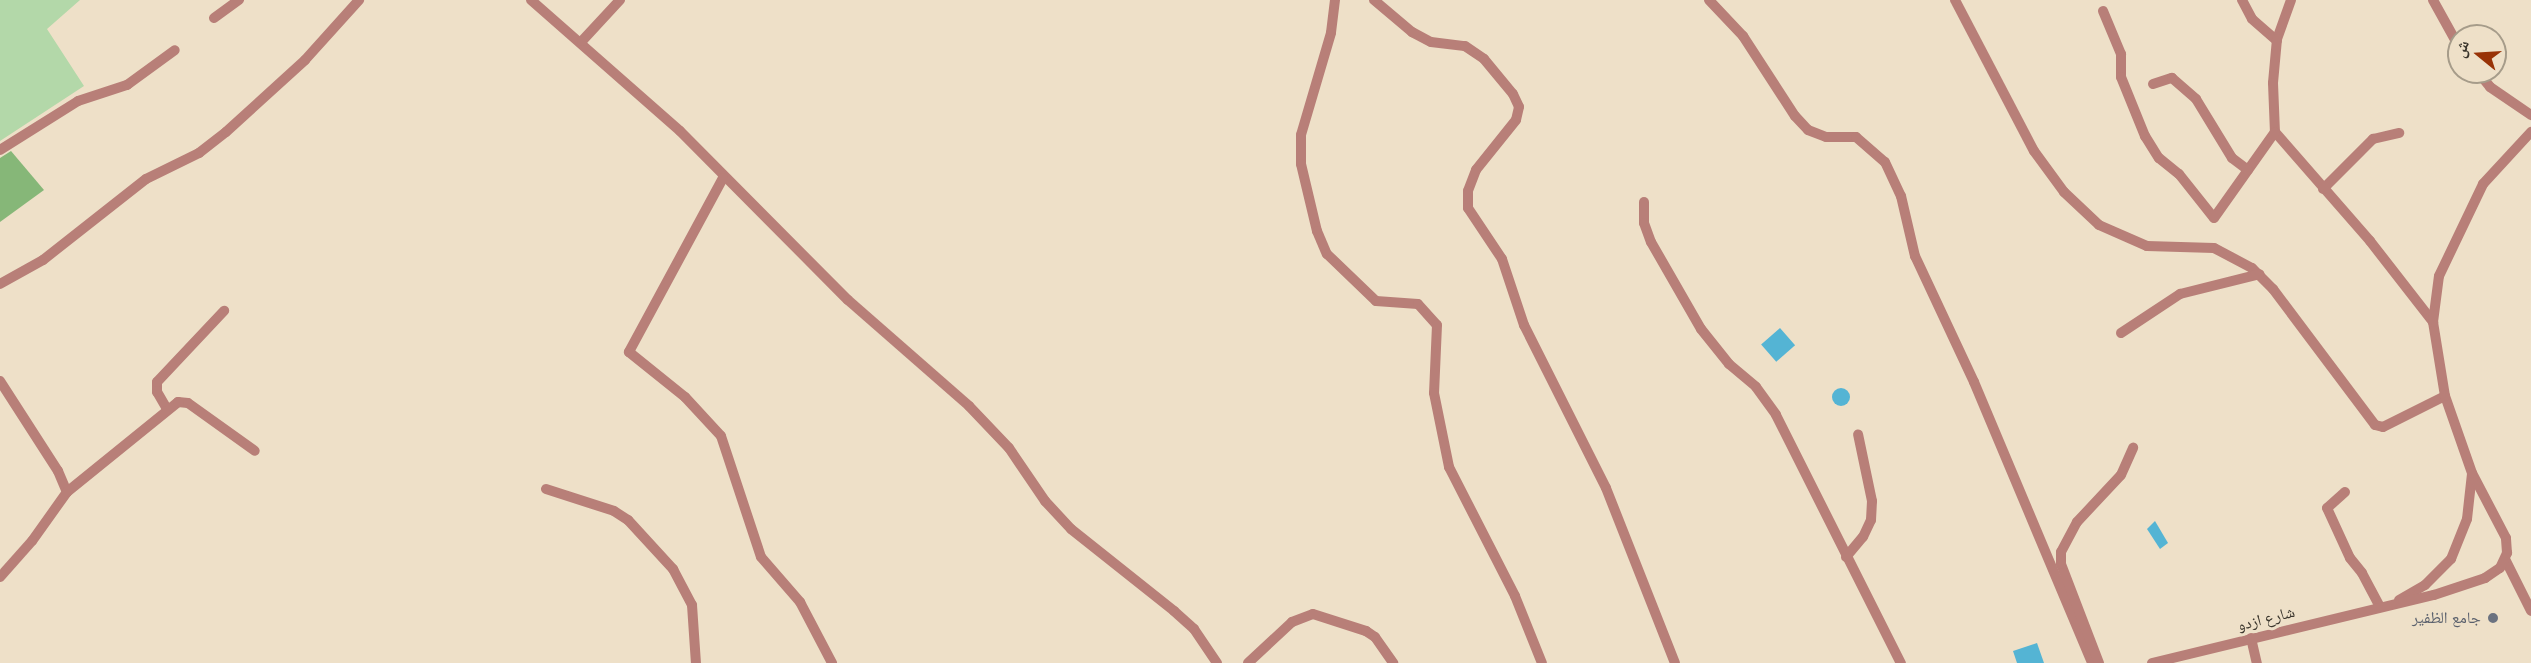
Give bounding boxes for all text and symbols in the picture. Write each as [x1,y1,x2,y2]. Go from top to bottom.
north arrow [2447,24,2507,84]
text: ش [2450,38,2474,60]
street label: شارع ازدو [2235,603,2297,635]
place label: جامع الظفير [2412,608,2481,628]
marker: جامع الظفير [2486,611,2500,625]

